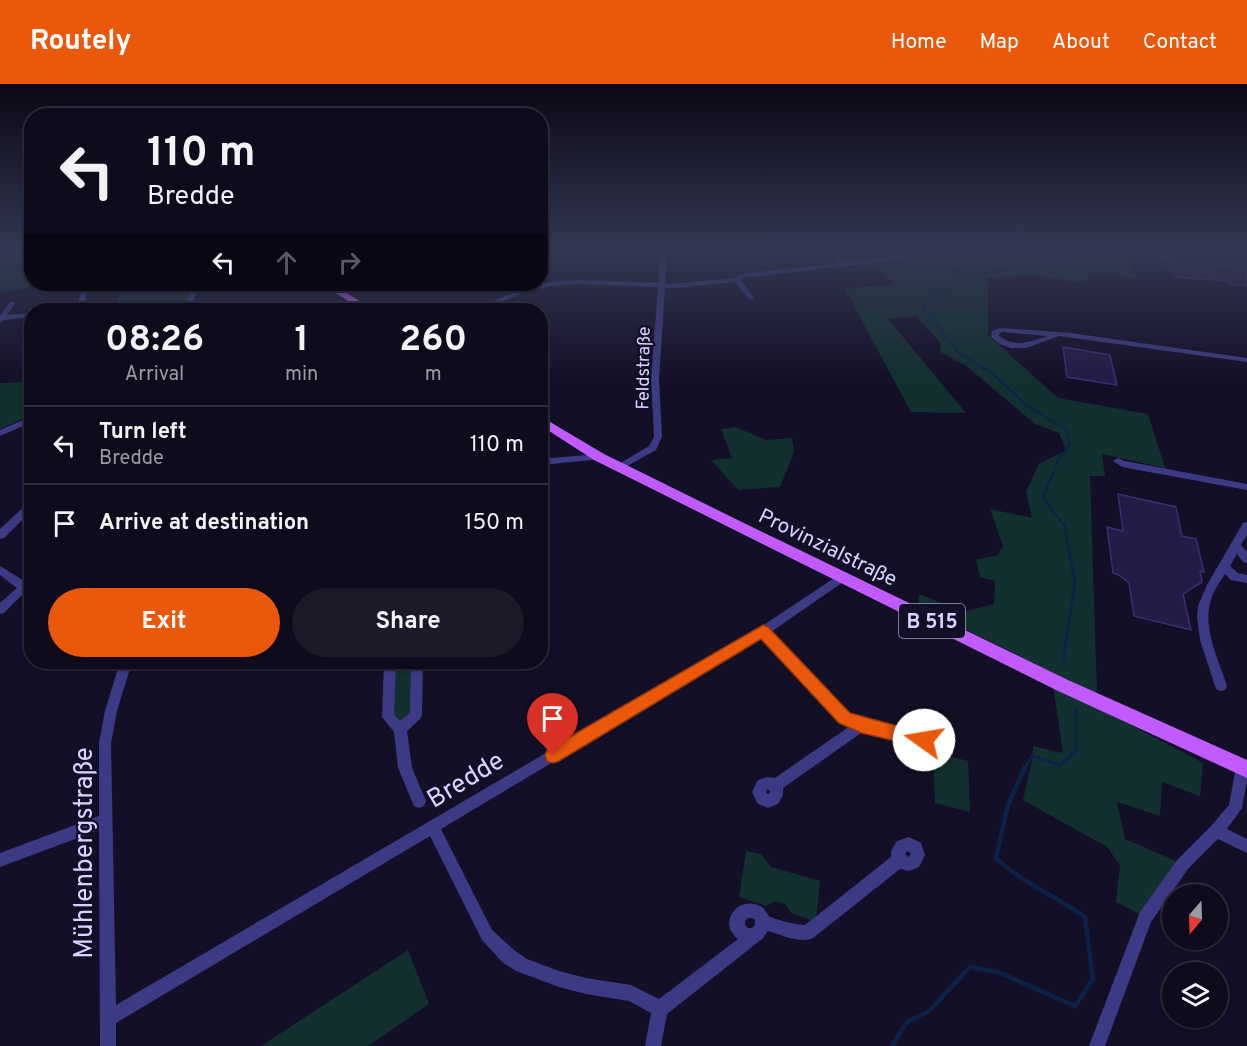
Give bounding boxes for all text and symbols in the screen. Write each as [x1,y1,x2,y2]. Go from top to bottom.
text: Routely [30,24,131,60]
text: Home [891,29,947,56]
text: Map [980,29,1019,56]
text: About [1052,29,1110,56]
text: Contact [1143,29,1217,56]
text: 110 m [147,128,256,181]
icon: left [48,132,126,210]
text: Bredde [147,180,234,214]
icon: left [207,246,240,279]
icon: ahead [270,246,303,279]
icon: right [333,246,366,279]
text: 08:26 [105,318,204,364]
text: 1 [294,318,309,364]
text: 260 [399,318,467,364]
street label: Feldstraße [632,326,657,410]
text: Arrival [125,362,184,388]
text: min [285,362,318,388]
text: m [425,362,442,388]
text: Turn left [99,419,187,446]
icon: left [48,429,81,462]
text: 110 m [470,432,524,459]
text: Bredde [99,446,164,472]
street label: Provinzialstraße [753,503,901,594]
icon: arrive [48,507,81,540]
text: Arrive at destination [99,510,309,537]
text: 150 m [464,510,524,537]
button: Exit [48,588,280,657]
button: Share [292,588,524,657]
road number: B 515 [899,604,965,638]
pin [527,693,578,755]
icon: arrive [536,702,569,735]
position arrow [892,708,956,772]
street label: Bredde [422,745,511,817]
street label: Mühlenbergstraße [69,747,102,959]
north arrow [1162,884,1228,950]
map controls [1162,884,1228,1028]
button: layers [1162,962,1228,1028]

